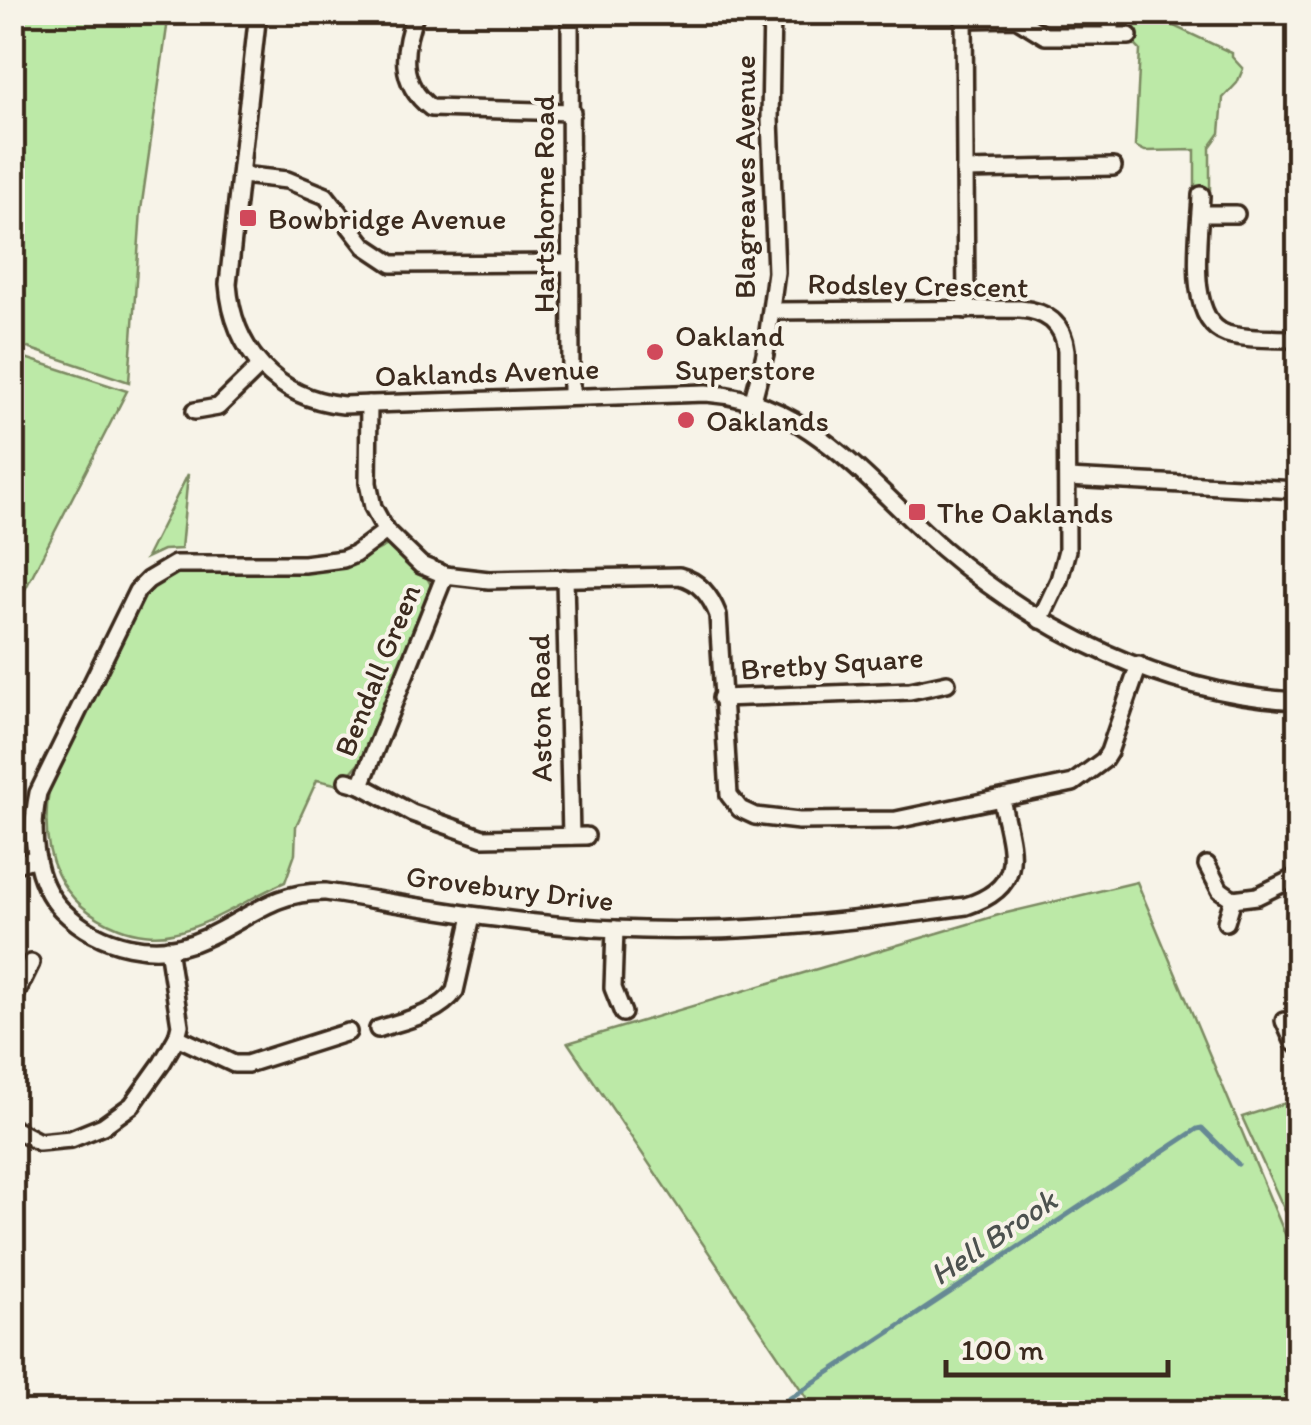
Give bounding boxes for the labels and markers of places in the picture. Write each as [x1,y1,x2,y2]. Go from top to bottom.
place label: Bowbridge Avenue [268,200,507,237]
marker: Bowbridge Avenue [237,207,259,229]
place label: Oakland Superstore [675,317,816,388]
marker: Oakland Superstore [644,341,666,363]
place label: Oaklands [706,402,829,439]
marker: Oaklands [675,409,697,431]
place label: The Oaklands [937,494,1113,531]
marker: The Oaklands [906,501,928,523]

